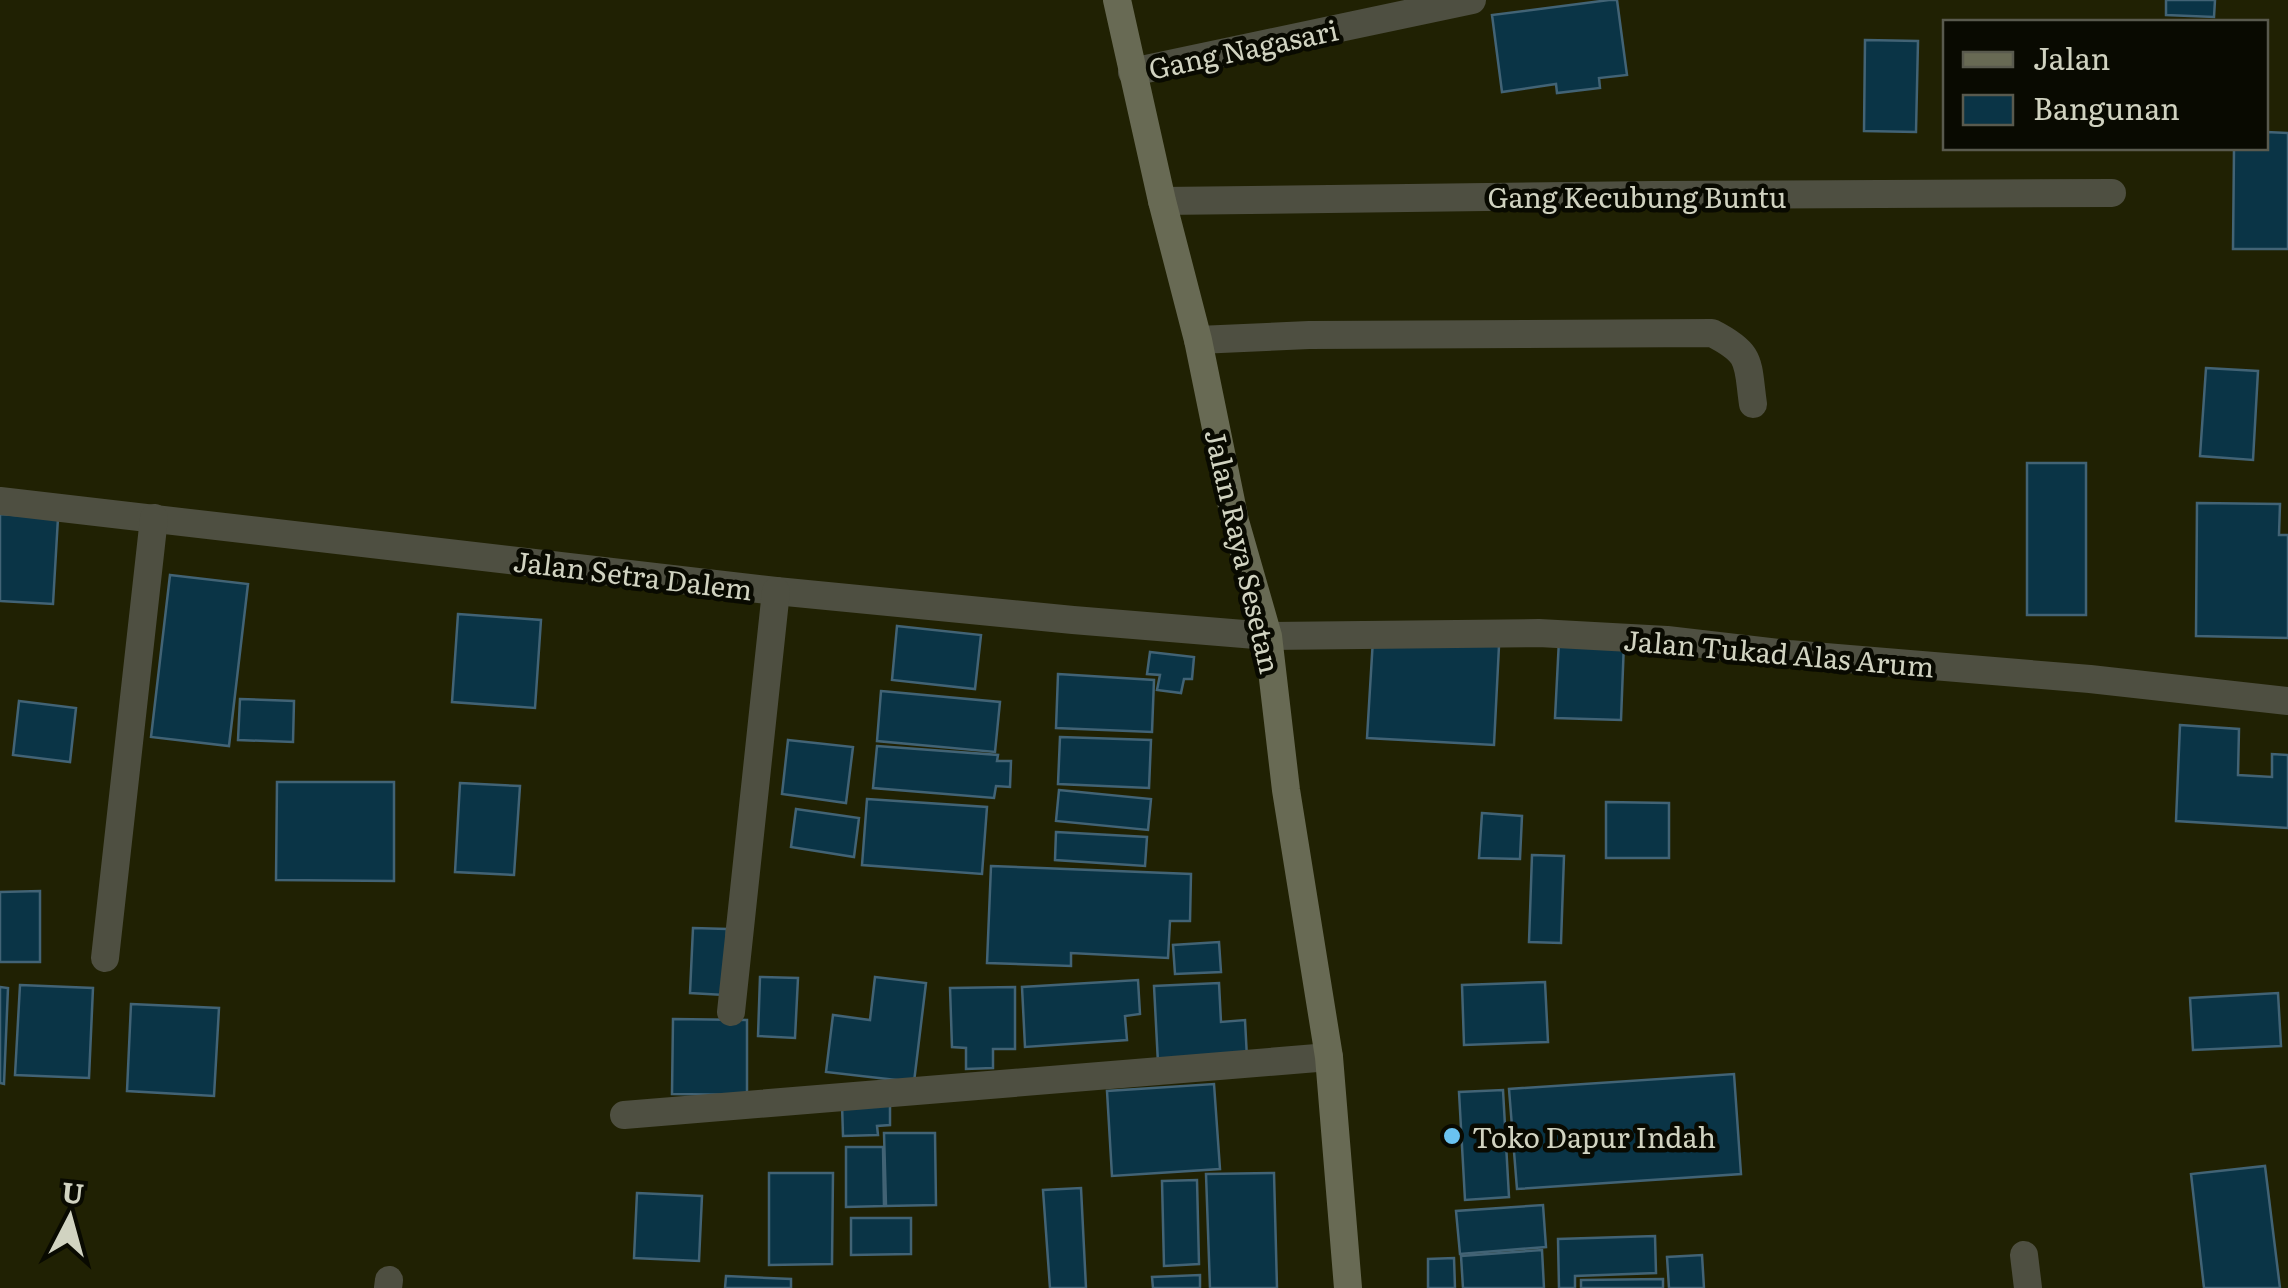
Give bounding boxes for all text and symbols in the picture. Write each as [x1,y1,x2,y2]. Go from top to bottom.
street label: Gang Nagasari [1144,7,1342,89]
legend [1943,20,2268,150]
text: Jalan [2033,35,2110,79]
text: Bangunan [2033,85,2180,129]
street label: Gang Kecubung Buntu [1488,175,1786,217]
street label: Jalan Raya Sesetan [1195,425,1293,677]
street label: Jalan Setra Dalem [511,539,755,609]
street label: Jalan Tukad Alas Arum [1622,617,1936,687]
place label: Toko Dapur Indah [1472,1115,1716,1157]
marker: Toko Dapur Indah [1441,1125,1463,1147]
north arrow [20,1168,120,1268]
text: U [60,1169,86,1213]

